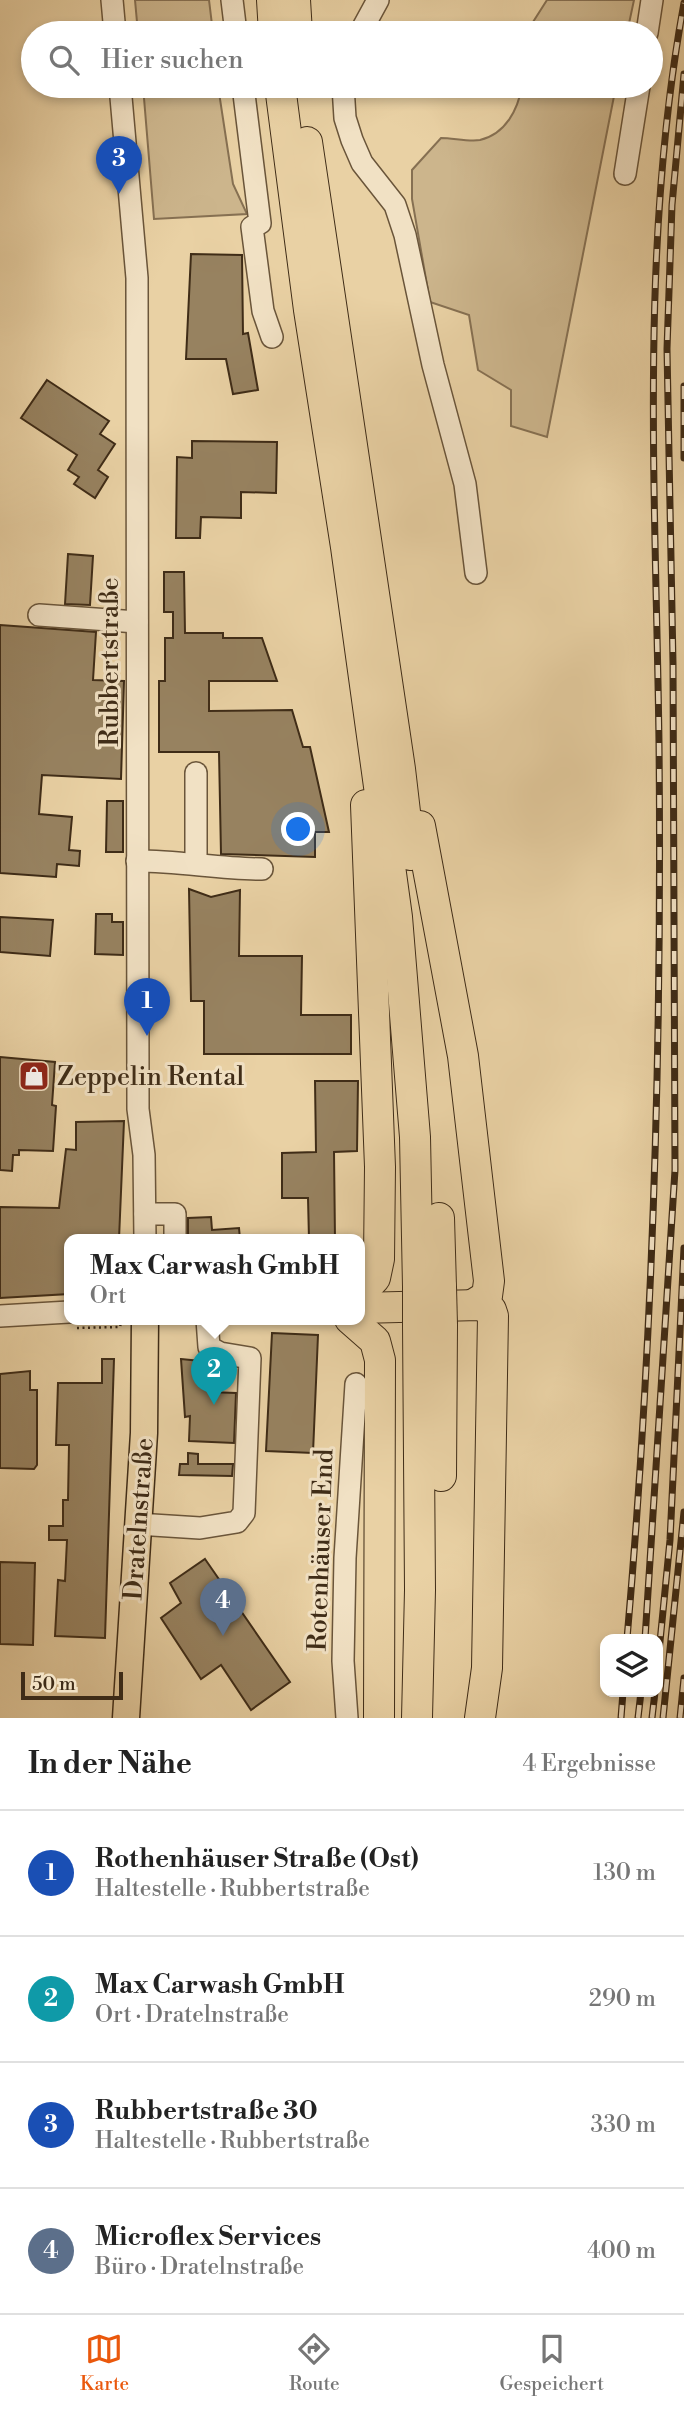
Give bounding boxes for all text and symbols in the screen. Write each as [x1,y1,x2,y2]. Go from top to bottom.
search box [21,21,663,98]
icon: search [45,41,83,79]
text: Hier suchen [101,44,243,76]
pin: 3 [96,136,142,194]
street label: Rubbertstraße [94,577,126,747]
your location [281,812,315,846]
pin: 1 [124,978,170,1036]
shop icon: Zeppelin Rental [17,1059,51,1093]
place label: Zeppelin Rental [57,1061,245,1093]
popup [64,1234,365,1325]
text: Max Carwash GmbH [90,1250,339,1282]
text: Ort [90,1282,126,1310]
pin: 2 [191,1347,237,1405]
street label: Dratelnstraße [117,1437,161,1601]
street label: Rotenhäuser End [301,1448,341,1652]
pin: 4 [200,1578,246,1636]
map controls [600,1634,663,1697]
button: layers [600,1634,663,1697]
scale bar [21,1669,122,1701]
text: 50 m [32,1672,76,1696]
text: In der Nähe [28,1745,192,1783]
text: 4 Ergebnisse [523,1750,656,1778]
text: Rothenhäuser Straße (Ost) [95,1843,419,1875]
text: 1 [45,1859,57,1887]
text: 130 m [593,1859,656,1887]
text: Haltestelle · Rubbertstraße [95,1875,370,1903]
text: Max Carwash GmbH [95,1969,345,2001]
text: 2 [44,1985,58,2013]
text: 290 m [589,1985,656,2013]
text: Ort · Dratelnstraße [95,2001,289,2029]
text: Rubbertstraße 30 [95,2095,318,2127]
text: 3 [44,2111,58,2139]
text: 330 m [590,2111,656,2139]
text: Haltestelle · Rubbertstraße [95,2127,370,2155]
text: Microflex Services [95,2221,321,2253]
text: 4 [43,2237,59,2265]
text: 400 m [587,2237,656,2265]
text: Büro · Dratelnstraße [95,2253,304,2281]
tab: Karte [80,2330,129,2396]
tab: Route [289,2330,340,2396]
tab: Gespeichert [499,2330,604,2396]

